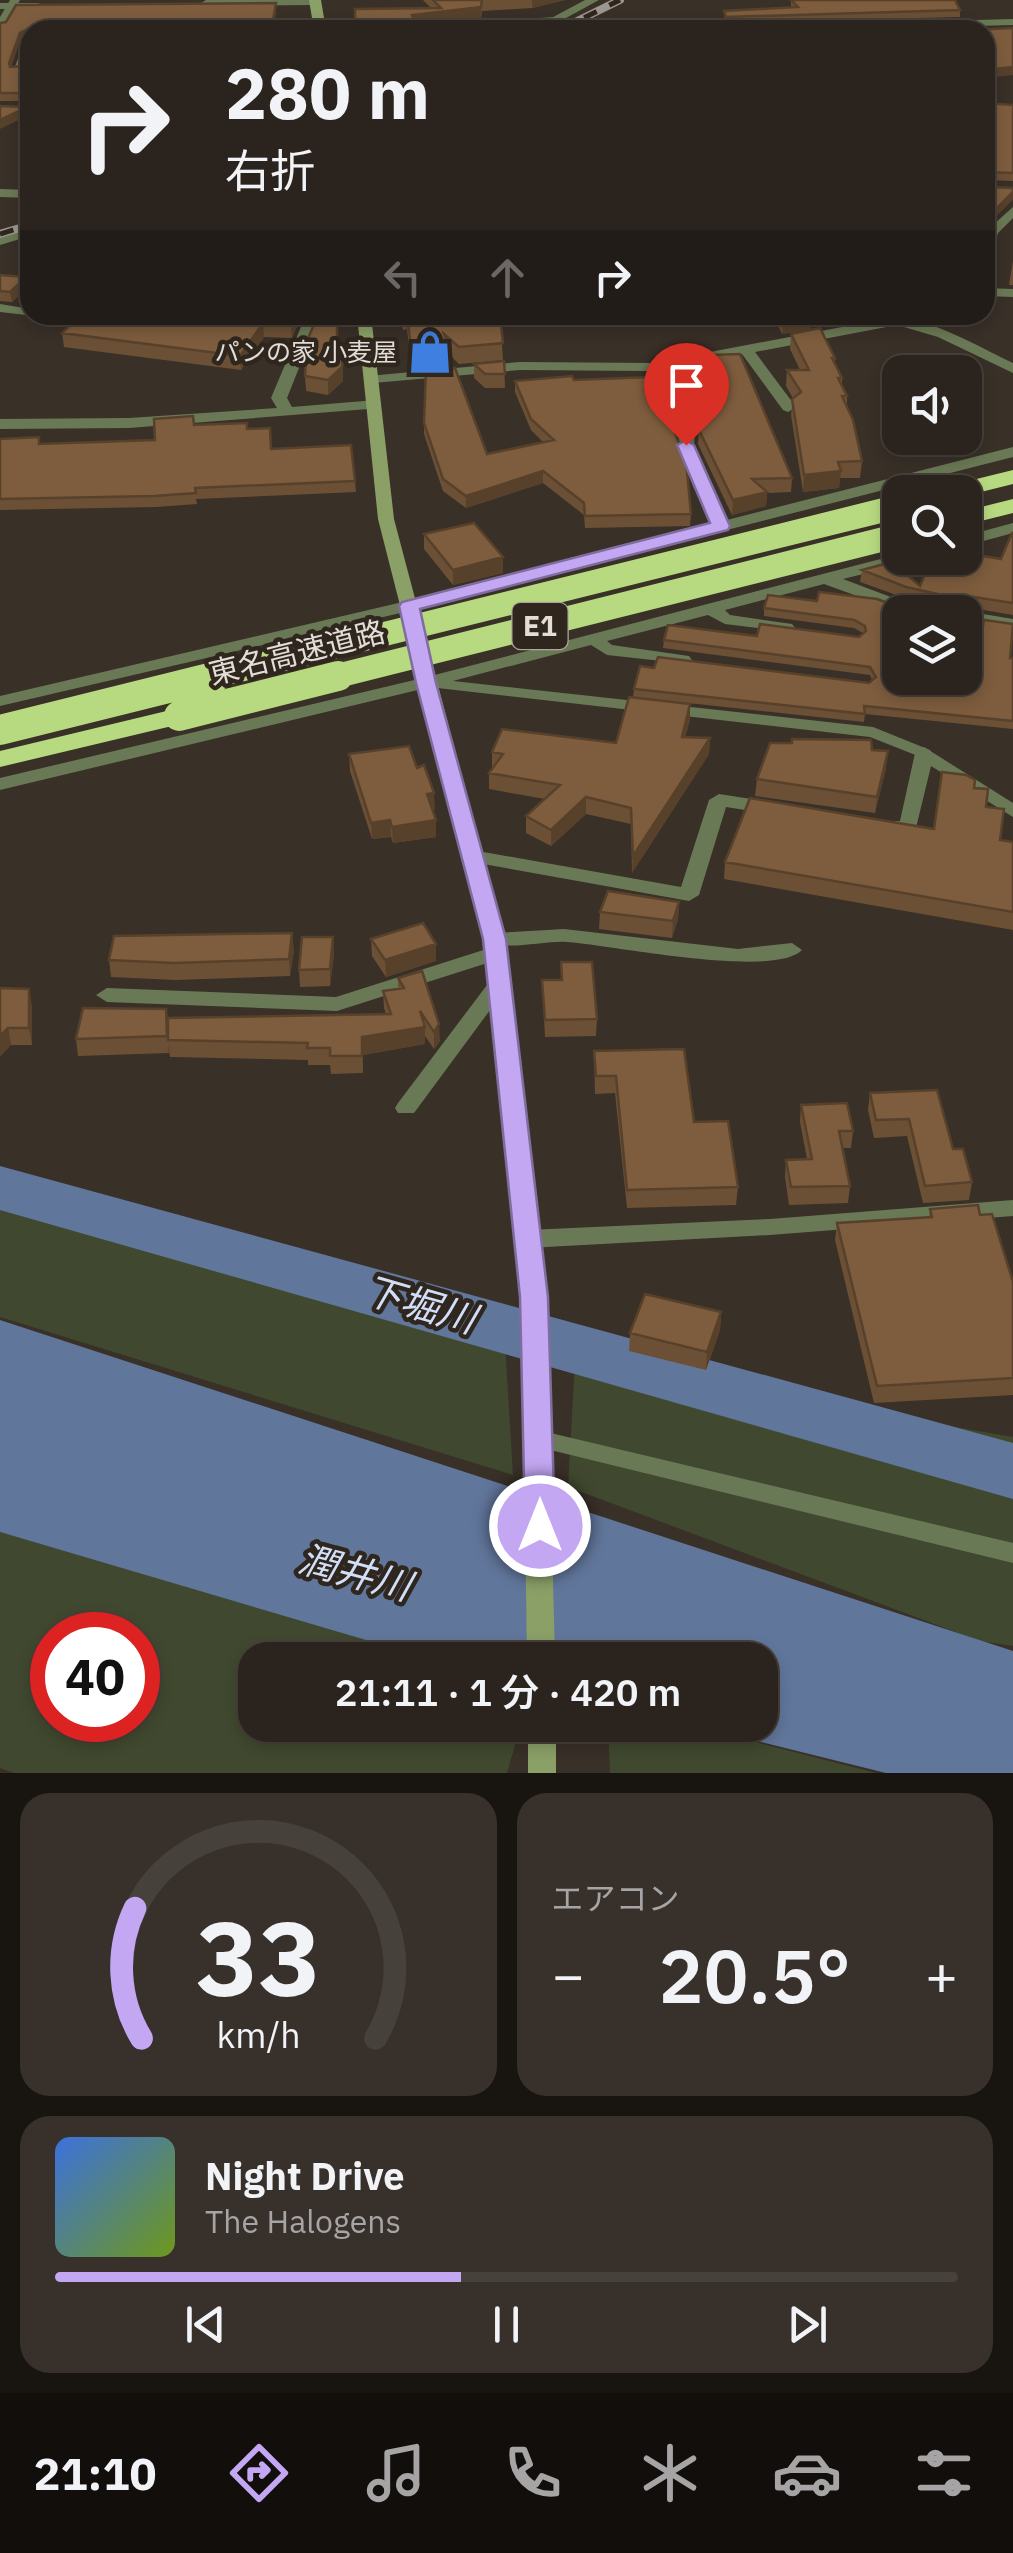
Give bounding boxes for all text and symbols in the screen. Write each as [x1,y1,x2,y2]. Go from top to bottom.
text: 280 m [225,47,430,138]
icon: right [60,60,190,190]
text: 右折 [225,141,315,199]
icon: left [375,250,430,305]
icon: ahead [480,250,535,305]
icon: right [585,250,640,305]
shop icon: パンの家 小麦屋 [406,328,454,376]
place label: パンの家 小麦屋 [215,335,397,368]
pin [644,343,729,446]
map controls [882,355,982,695]
button: sound [882,355,982,455]
icon: arrive [659,358,714,413]
button: search [882,475,982,575]
button: layers [882,595,982,695]
road number: E1 [512,603,568,649]
street label: 東名高速道路 [205,611,389,692]
water label: 下堀川 [359,1264,486,1344]
position arrow [488,1474,592,1578]
water label: 潤井川 [294,1533,421,1611]
speed limit sign: 40 [30,1612,160,1742]
text: 21:11 · 1 分 · 420 m [335,1667,681,1716]
text: エアコン [552,1877,680,1919]
text: 33 [196,1889,321,2025]
text: 20.5° [658,1926,851,2024]
text: − [552,1939,585,2010]
text: + [925,1939,958,2010]
text: km/h [216,2011,300,2058]
text: Night Drive [205,2151,405,2200]
text: The Halogens [205,2200,401,2242]
icon: previous [178,2297,233,2352]
icon: pause [479,2297,534,2352]
icon: next [780,2297,835,2352]
icon: directions [224,2438,294,2508]
icon: music [361,2438,431,2508]
icon: phone [498,2438,568,2508]
icon: climate [635,2438,705,2508]
icon: car [772,2438,842,2508]
icon: filters [909,2438,979,2508]
text: 21:10 [34,2444,156,2502]

